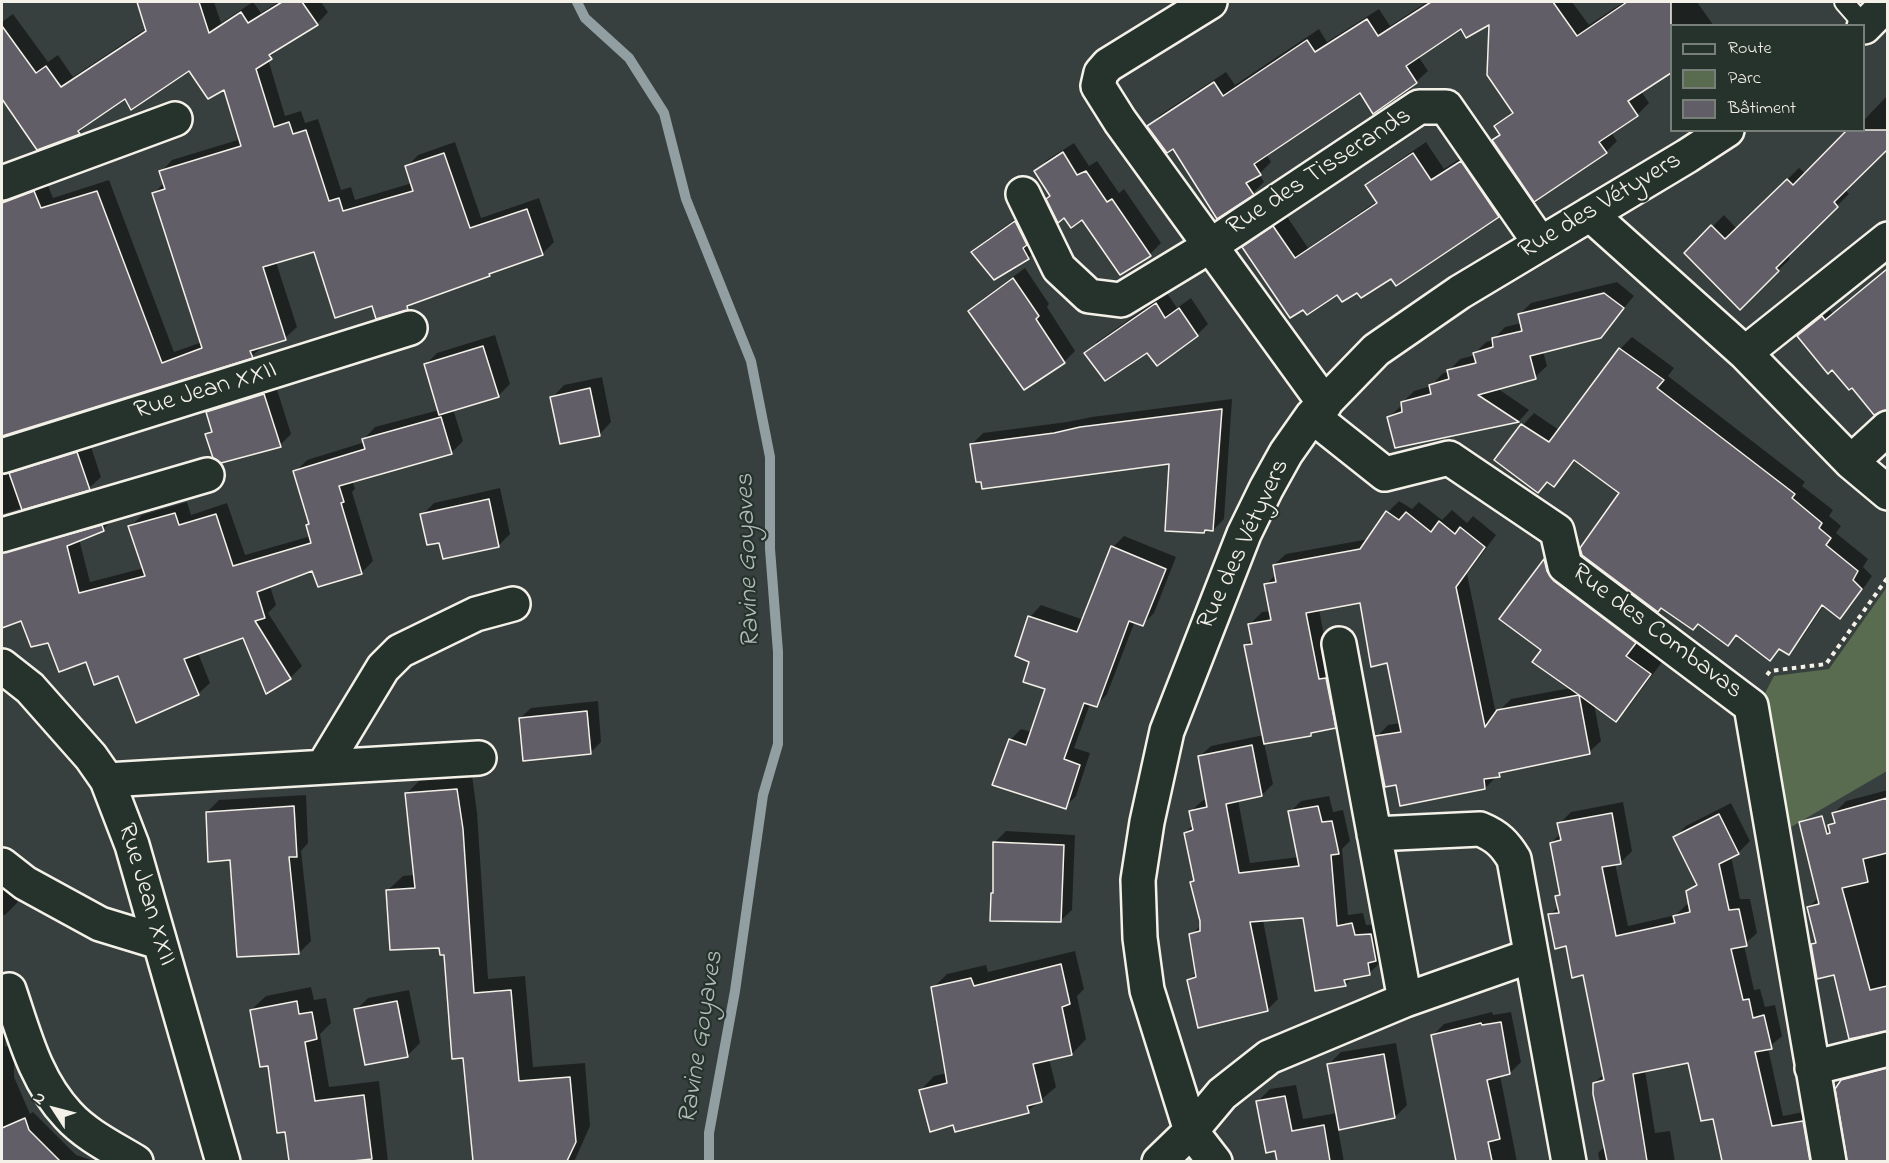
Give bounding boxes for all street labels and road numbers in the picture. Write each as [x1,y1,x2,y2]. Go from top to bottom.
street label: Rue des Tisserands [1222,102,1418,244]
street label: Rue des Vétyvers [1514,146,1688,268]
street label: Rue Jean XXII [131,356,281,428]
street label: Rue des Vétyvers [1192,455,1298,635]
street label: Rue des Combavas [1564,558,1748,708]
street label: Rue Jean XXII [109,820,181,970]

